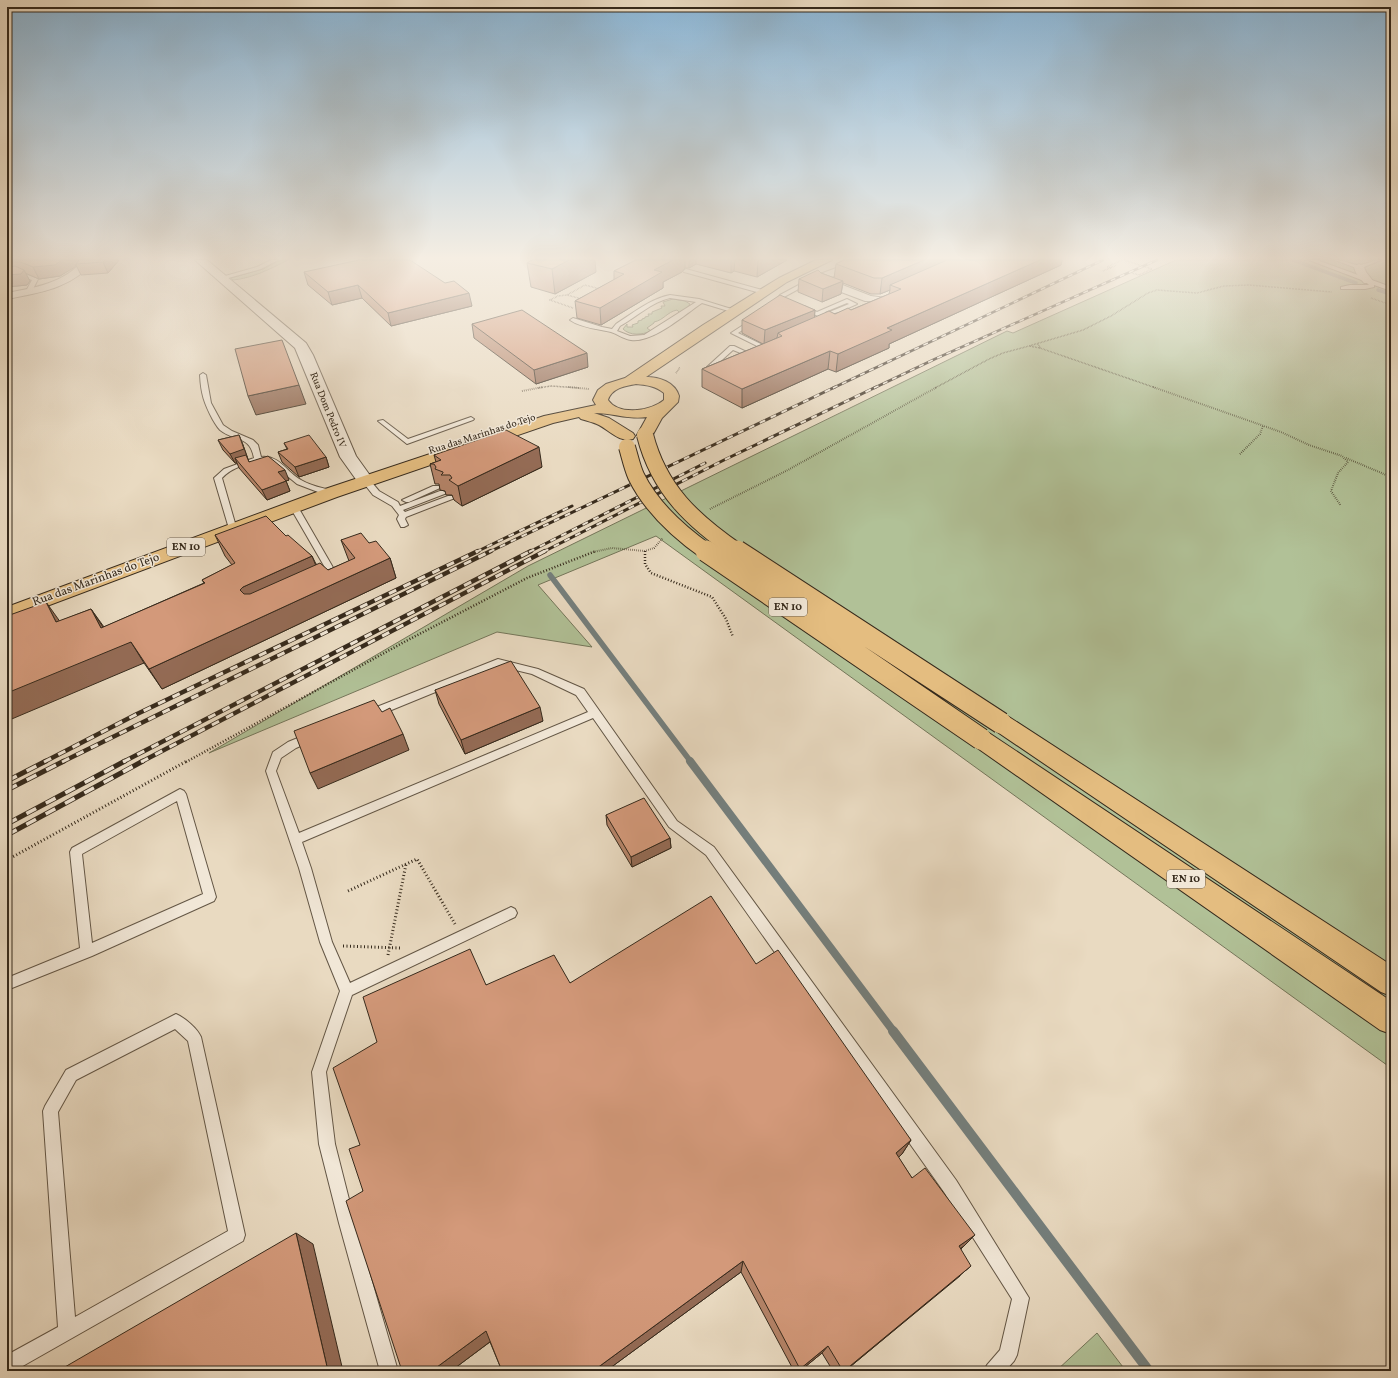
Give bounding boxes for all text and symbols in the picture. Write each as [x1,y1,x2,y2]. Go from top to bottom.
street label: Rua Dom Pedro IV [306,370,350,450]
street label: Rua das Marinhas do Tejo [427,410,537,458]
road number: EN 10 [167,538,205,556]
street label: Rua das Marinhas do Tejo [30,550,162,610]
road number: EN 10 [769,598,807,616]
road number: EN 10 [1167,870,1205,888]

